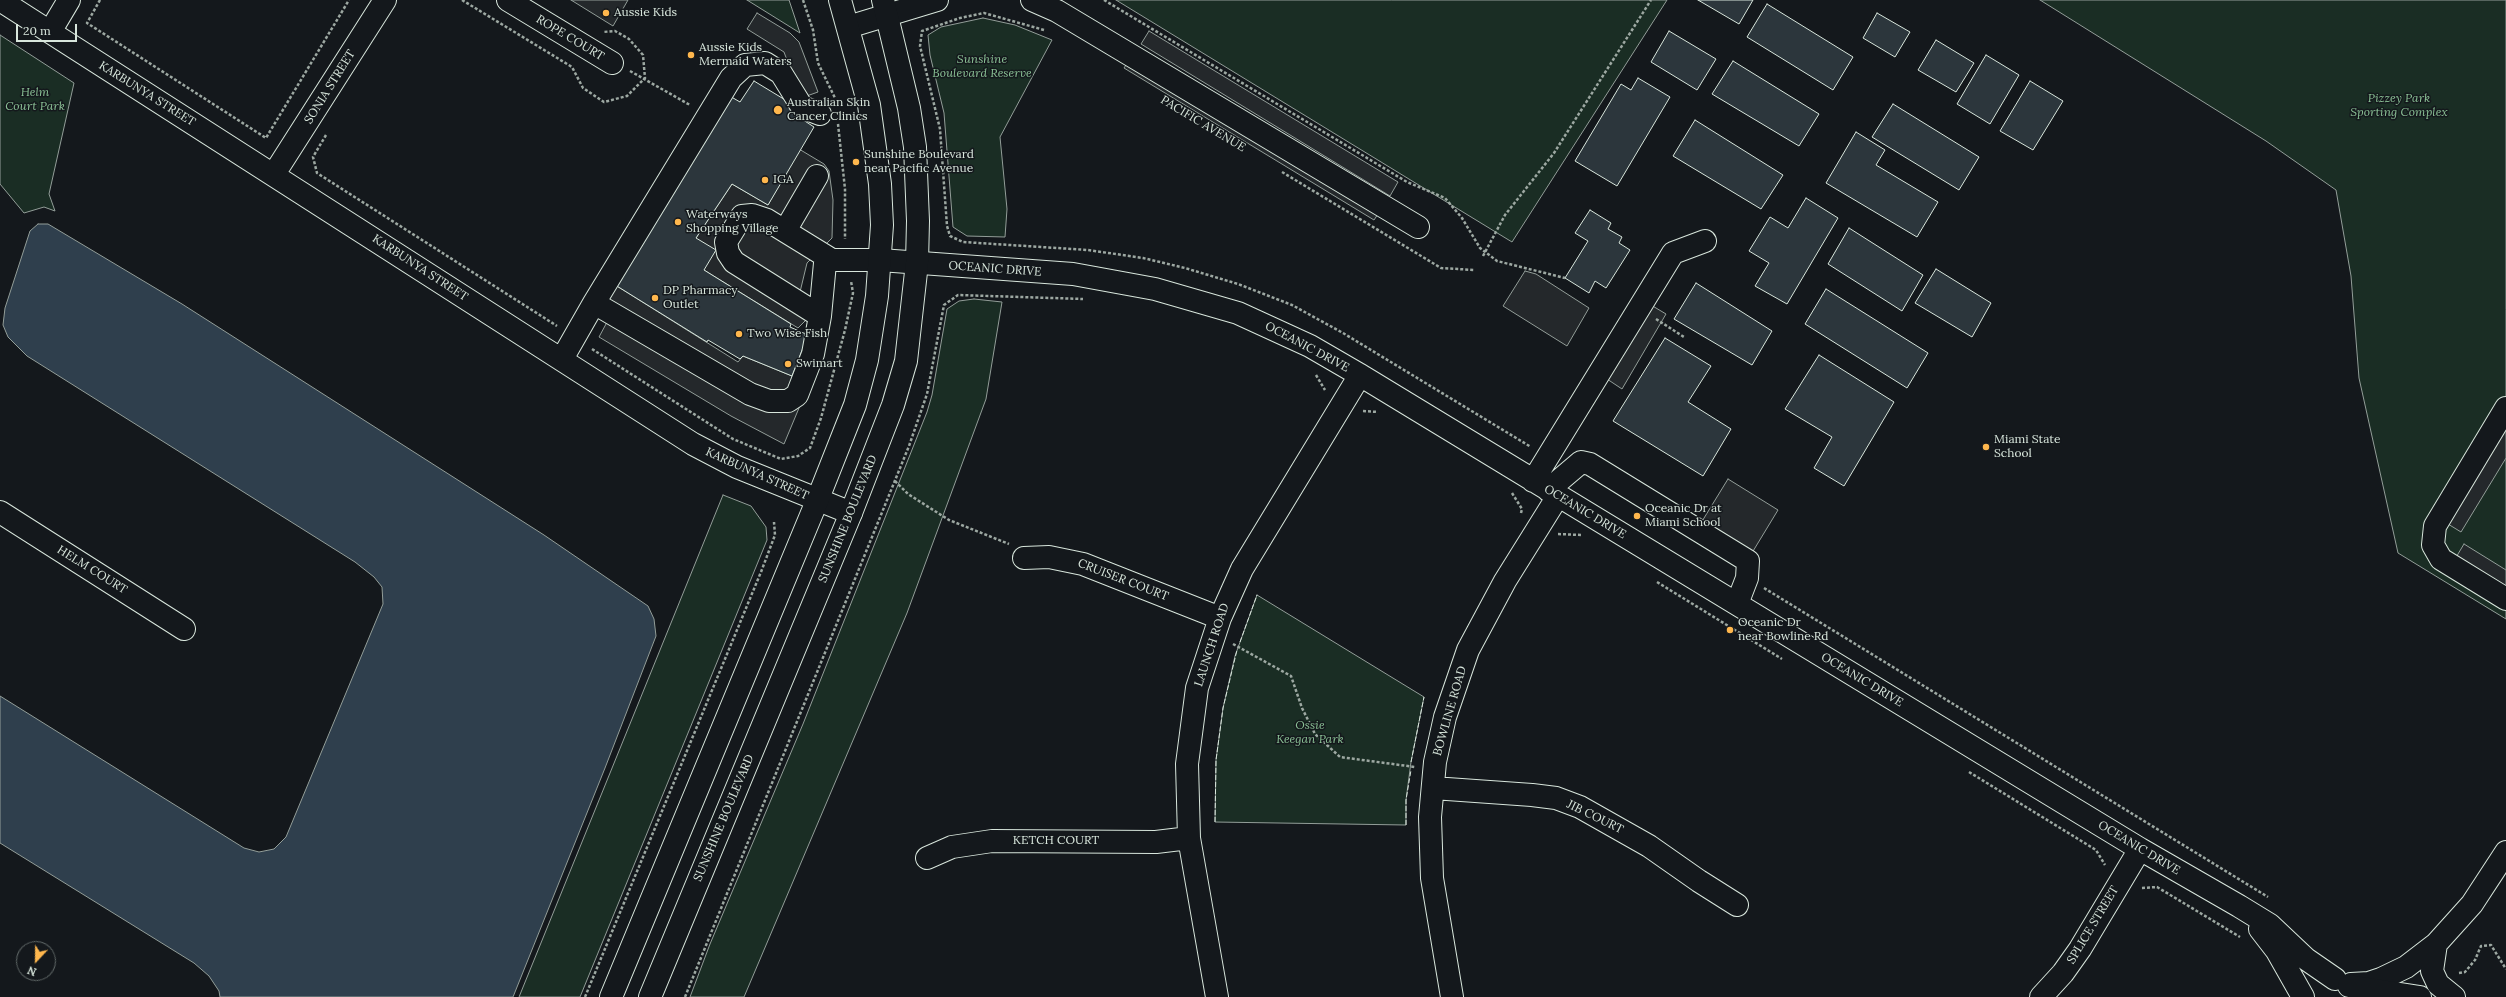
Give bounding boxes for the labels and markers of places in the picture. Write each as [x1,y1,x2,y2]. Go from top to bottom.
place label: Aussie Kids [614,6,677,20]
marker: Aussie Kids [601,8,611,18]
place label: Aussie Kids Mermaid Waters [699,41,792,69]
marker: Aussie Kids Mermaid Waters [686,50,696,60]
place label: Australian Skin Cancer Clinics [787,96,870,124]
marker: Australian Skin Cancer Clinics [772,104,784,116]
place label: Sunshine Boulevard near Pacific Avenue [864,148,974,176]
marker: Sunshine Boulevard near Pacific Avenue [851,157,861,167]
place label: IGA [773,173,794,187]
marker: IGA [760,175,770,185]
place label: Waterways Shopping Village [686,208,779,236]
marker: Waterways Shopping Village [673,217,683,227]
place label: DP Pharmacy Outlet [663,284,738,312]
marker: DP Pharmacy Outlet [650,293,660,303]
place label: Two Wise Fish [747,327,827,341]
marker: Two Wise Fish [734,329,744,339]
place label: Swimart [796,357,843,371]
marker: Swimart [783,359,793,369]
place label: Miami State School [1994,433,2060,461]
marker: Miami State School [1981,442,1991,452]
place label: Oceanic Dr at Miami School [1645,502,1722,530]
marker: Oceanic Dr at Miami School [1632,511,1642,521]
place label: Oceanic Dr near Bowline Rd [1738,616,1828,644]
marker: Oceanic Dr near Bowline Rd [1725,625,1735,635]

